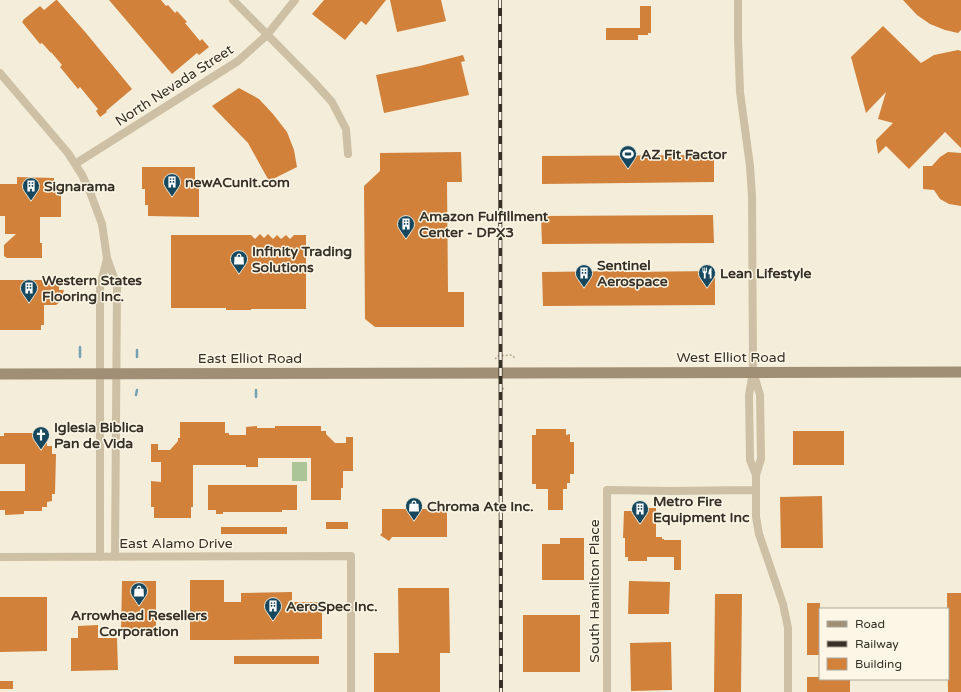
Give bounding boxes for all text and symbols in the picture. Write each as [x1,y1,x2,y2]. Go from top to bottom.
street label: North Nevada Street [112,41,237,130]
sports icon: AZ Fit Factor [618,144,638,169]
place label: AZ Fit Factor [641,146,727,163]
building icon: newACunit.com [162,172,182,197]
place label: newACunit.com [185,174,290,191]
building icon: Signarama [21,176,41,201]
place label: Signarama [44,178,115,195]
place label: Amazon Fulfillment Center - DPX3 [419,208,549,241]
building icon: Amazon Fulfillment Center - DPX3 [396,214,416,239]
place label: Infinity Trading Solutions [252,243,352,276]
shop icon: Infinity Trading Solutions [229,249,249,274]
place label: Sentinel Aerospace [597,257,668,290]
building icon: Sentinel Aerospace [574,263,594,288]
restaurant icon: Lean Lifestyle [697,263,717,288]
place label: Lean Lifestyle [720,265,811,282]
place label: Western States Flooring Inc. [42,272,142,305]
building icon: Western States Flooring Inc. [19,278,39,303]
street label: West Elliot Road [676,349,786,366]
street label: East Elliot Road [198,350,302,367]
place label: Iglesia Biblica Pan de Vida [54,419,144,452]
church icon: Iglesia Biblica Pan de Vida [31,425,51,450]
place label: Metro Fire Equipment Inc [653,493,750,526]
shop icon: Chroma Ate Inc. [404,496,424,521]
place label: Chroma Ate Inc. [427,498,534,515]
building icon: Metro Fire Equipment Inc [630,499,650,524]
street label: South Hamilton Place [586,519,603,663]
street label: East Alamo Drive [119,535,233,552]
shop icon: Arrowhead Resellers Corporation [129,581,149,606]
building icon: AeroSpec Inc. [263,596,283,621]
place label: AeroSpec Inc. [286,598,378,615]
place label: Arrowhead Resellers Corporation [71,607,208,640]
legend [819,608,949,680]
text: Road [855,617,885,631]
text: Railway [855,637,899,651]
text: Building [855,657,902,671]

